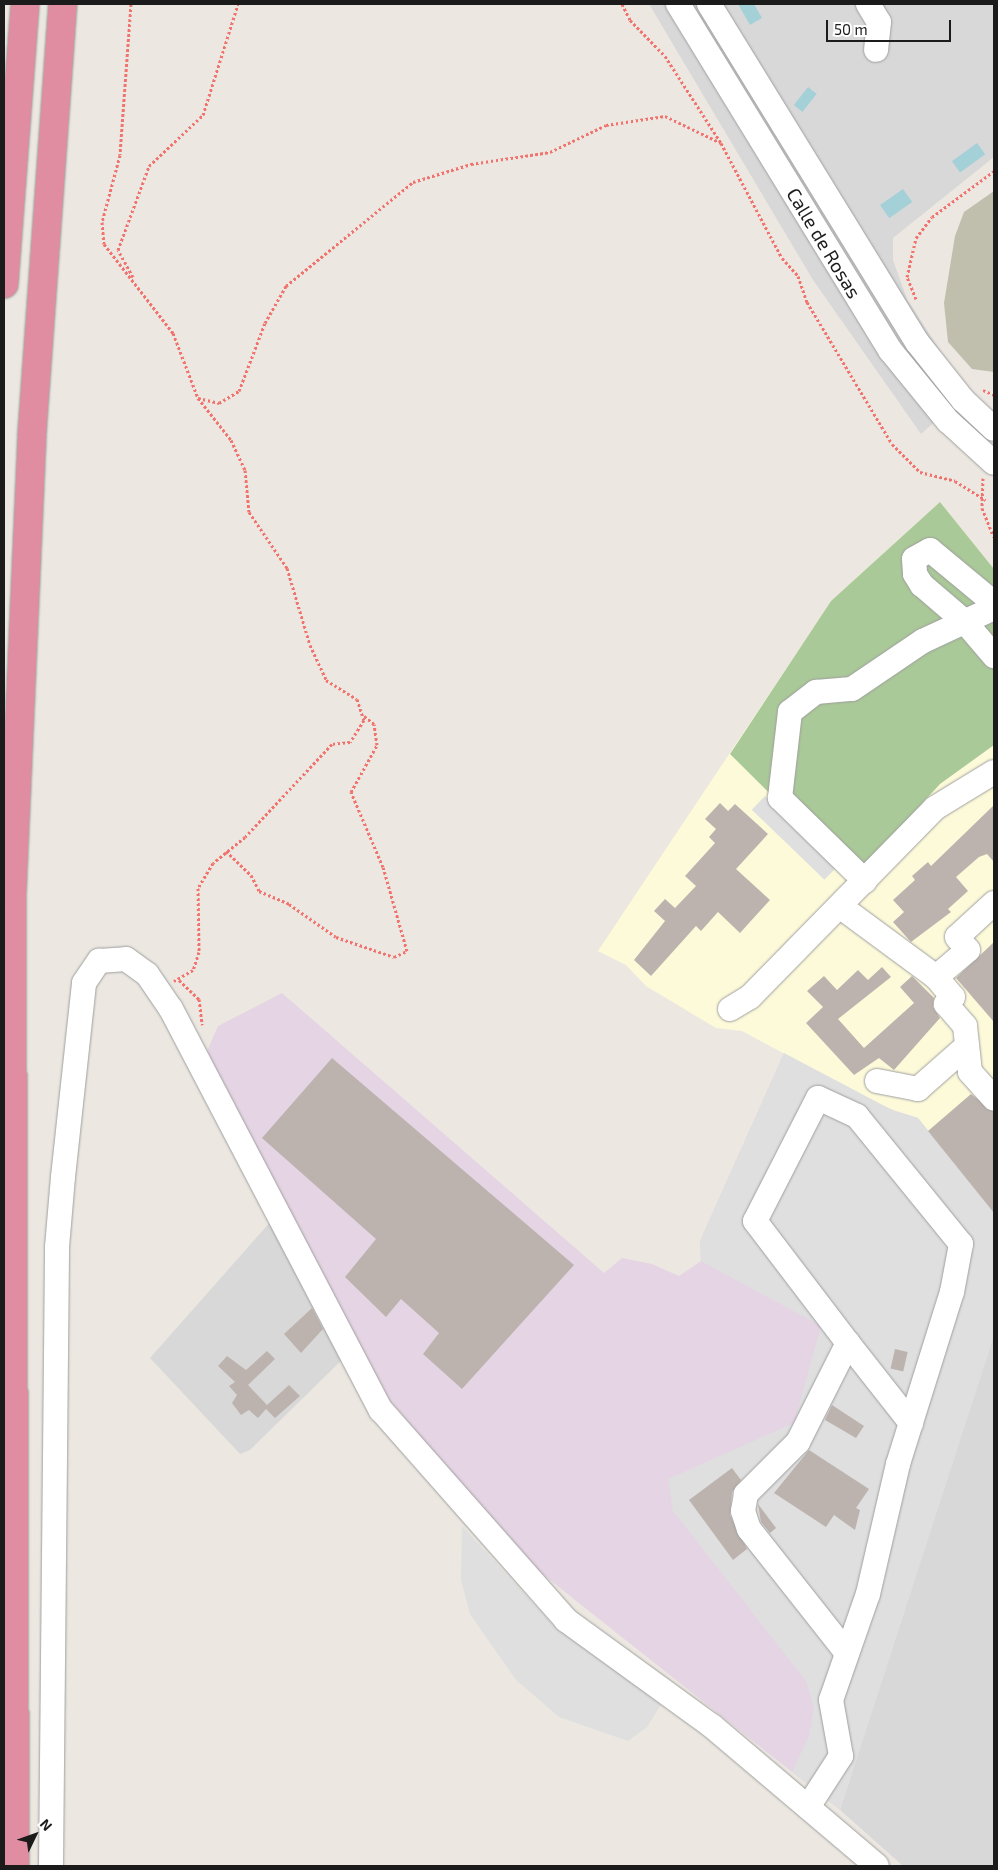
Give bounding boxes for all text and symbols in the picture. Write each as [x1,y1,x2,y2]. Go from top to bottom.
scale bar [828,10,953,42]
text: 50 m [834,20,868,38]
street label: Calle de Rosas [782,184,866,302]
north arrow [10,1810,60,1860]
text: N [37,1815,56,1834]

